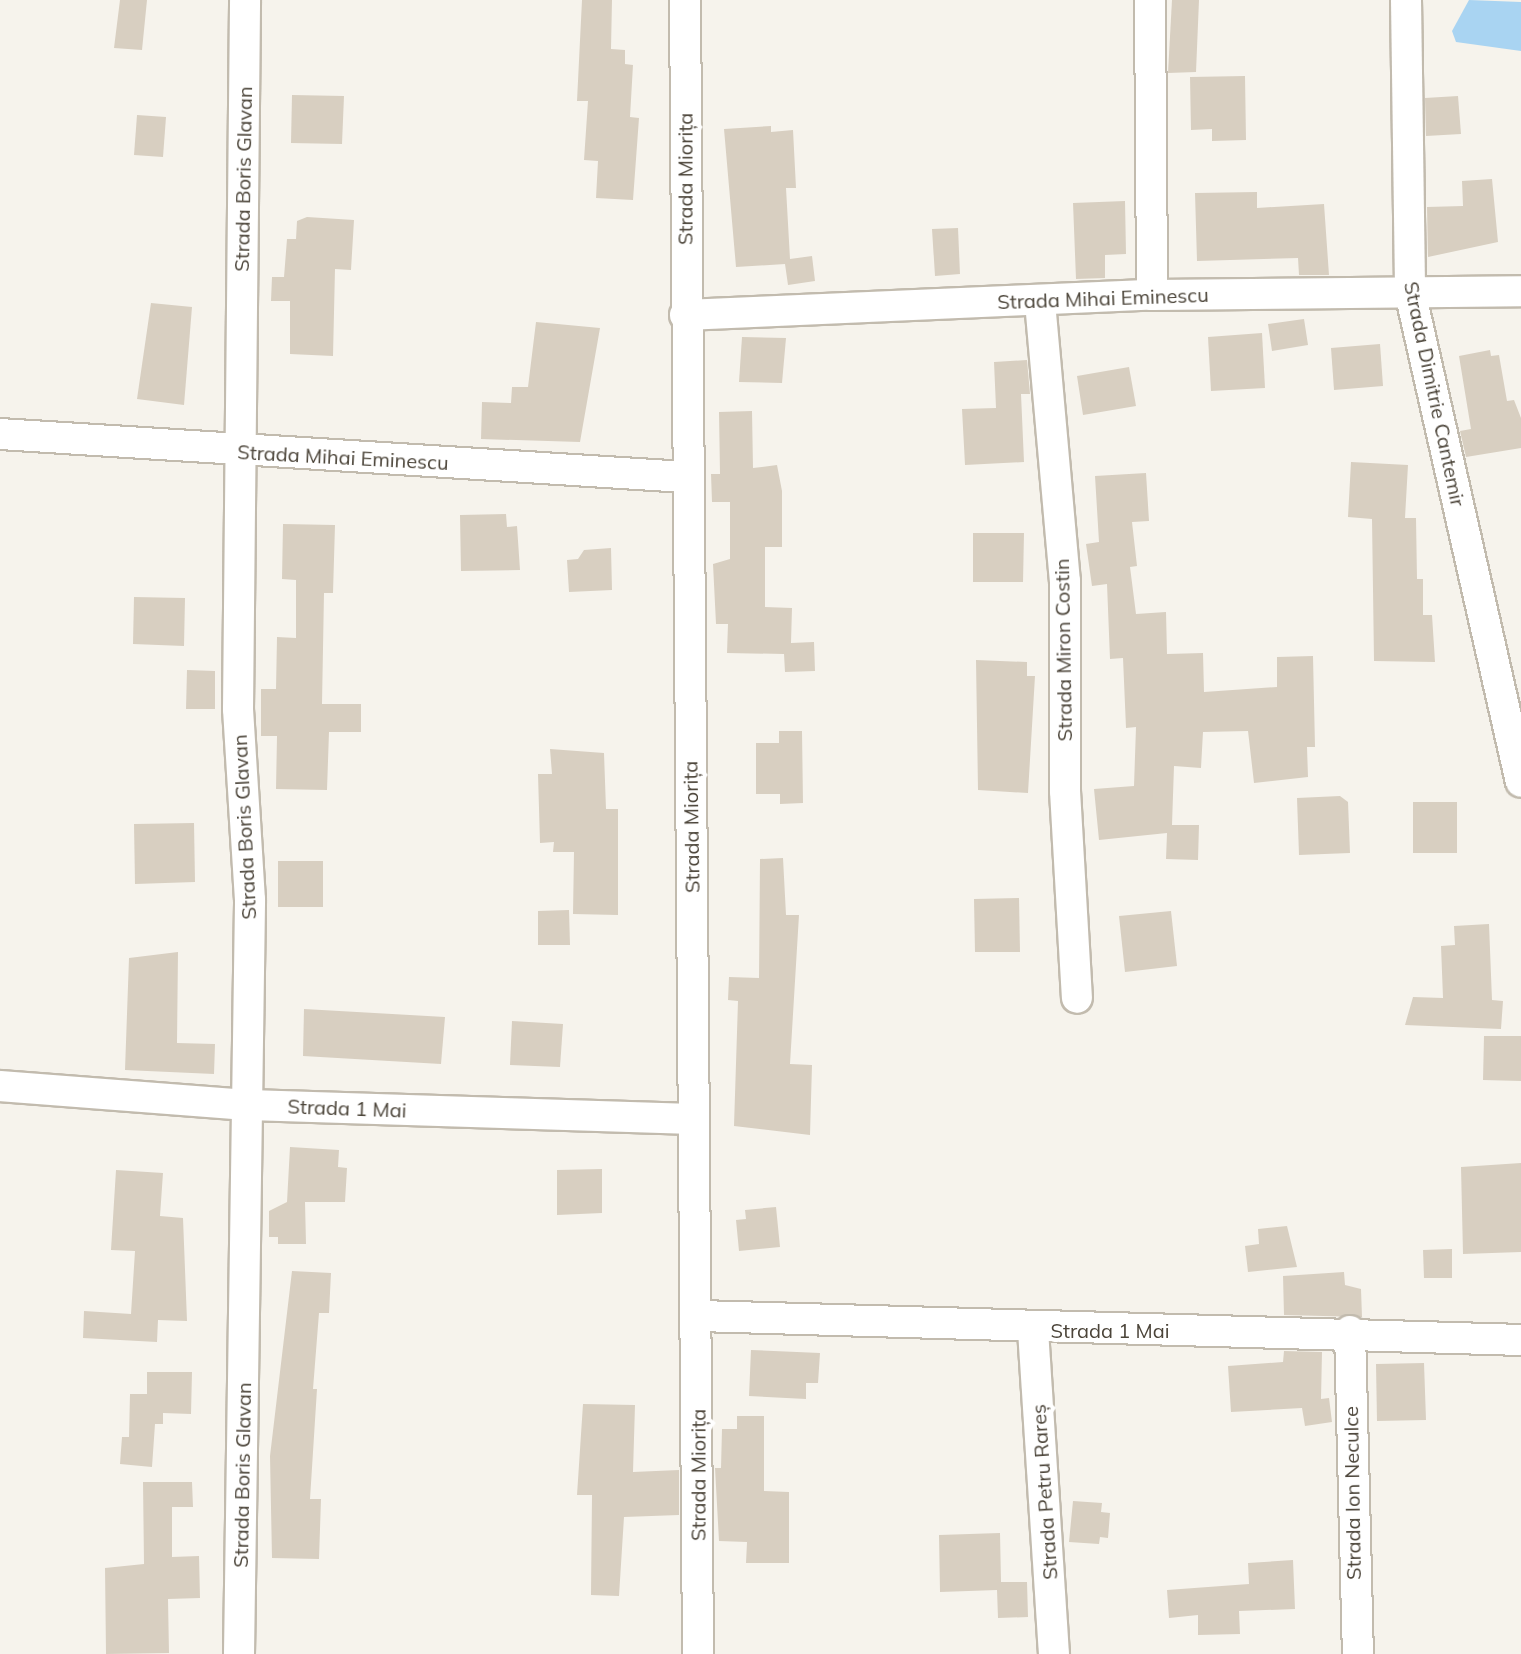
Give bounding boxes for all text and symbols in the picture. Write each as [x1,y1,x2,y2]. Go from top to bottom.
street label: Strada Boris Glavan [229,86,257,272]
street label: Strada Miorița [673,113,697,245]
street label: Strada Dimitrie Cantemir [1399,279,1471,509]
street label: Strada Mihai Eminescu [997,282,1209,314]
street label: Strada Mihai Eminescu [237,439,449,475]
street label: Strada Miron Costin [1049,558,1077,742]
street label: Strada Boris Glavan [227,734,261,920]
street label: Strada Miorița [678,761,704,893]
street label: Strada 1 Mai [287,1094,407,1122]
street label: Strada 1 Mai [1051,1318,1169,1342]
street label: Strada Boris Glavan [228,1382,256,1568]
street label: Strada Petru Rareș [1026,1403,1062,1581]
street label: Strada Ion Neculce [1338,1406,1366,1580]
street label: Strada Miorița [686,1409,710,1541]

